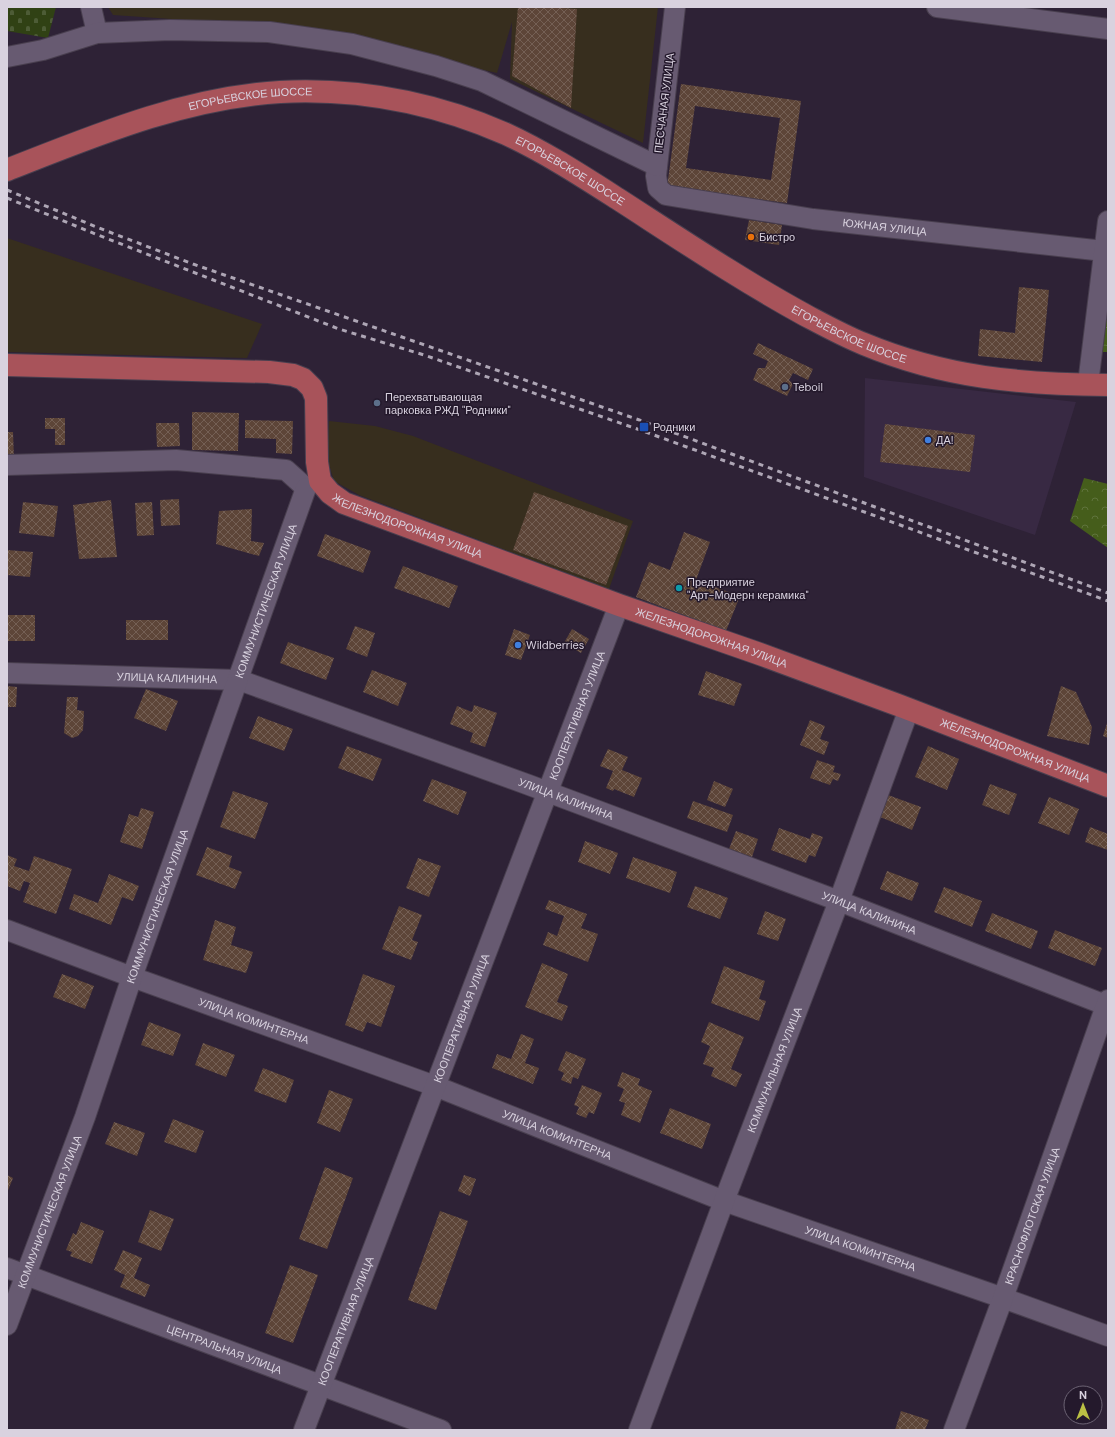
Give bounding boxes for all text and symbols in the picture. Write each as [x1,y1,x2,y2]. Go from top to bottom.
street label: ПЕСЧАНАЯ УЛИЦА [651,51,677,154]
street label: ЕГОРЬЕВСКОЕ ШОССЕ [187,84,312,113]
street label: ЕГОРЬЕВСКОЕ ШОССЕ [513,133,628,209]
street label: ЮЖНАЯ УЛИЦА [842,215,928,239]
place label: Бистро [759,230,795,244]
marker: Бистро [746,232,756,242]
street label: ЕГОРЬЕВСКОЕ ШОССЕ [789,302,909,366]
place label: Teboil [793,380,823,394]
marker: Teboil [780,382,790,392]
place label: Перехватывающая парковка РЖД "Родники" [385,390,511,417]
marker: Перехватывающая парковка РЖД "Родники" [372,398,382,408]
place label: Родники [653,420,695,434]
marker: Родники [638,421,650,433]
place label: ДА! [936,433,954,447]
marker: ДА! [923,435,933,445]
street label: ЖЕЛЕЗНОДОРОЖНАЯ УЛИЦА [330,490,485,561]
street label: КОММУНИСТИЧЕСКАЯ УЛИЦА [232,521,300,680]
place label: Предприятие "Арт-Модерн керамика" [687,575,809,602]
marker: Предприятие "Арт-Модерн керамика" [674,583,684,593]
street label: ЖЕЛЕЗНОДОРОЖНАЯ УЛИЦА [634,604,790,671]
place label: Wildberries [526,638,584,652]
marker: Wildberries [513,640,523,650]
street label: КООПЕРАТИВНАЯ УЛИЦА [546,648,608,782]
street label: УЛИЦА КАЛИНИНА [117,669,218,686]
street label: ЖЕЛЕЗНОДОРОЖНАЯ УЛИЦА [938,715,1093,786]
street label: УЛИЦА КАЛИНИНА [516,775,616,823]
street label: КОММУНИСТИЧЕСКАЯ УЛИЦА [123,827,191,985]
street label: УЛИЦА КАЛИНИНА [820,888,919,938]
street label: КООПЕРАТИВНАЯ УЛИЦА [430,951,493,1085]
street label: УЛИЦА КОМИНТЕРНА [197,994,312,1047]
street label: КОММУНАЛЬНАЯ УЛИЦА [744,1004,805,1134]
street label: УЛИЦА КОМИНТЕРНА [500,1107,615,1163]
street label: КОММУНИСТИЧЕСКАЯ УЛИЦА [14,1132,85,1290]
street label: КРАСНОФЛОТСКАЯ УЛИЦА [1001,1144,1063,1286]
street label: УЛИЦА КОМИНТЕРНА [803,1223,918,1274]
street label: КООПЕРАТИВНАЯ УЛИЦА [315,1254,377,1387]
street label: ЦЕНТРАЛЬНАЯ УЛИЦА [165,1321,285,1377]
north arrow [1063,1385,1103,1425]
text: N [1079,1388,1087,1402]

